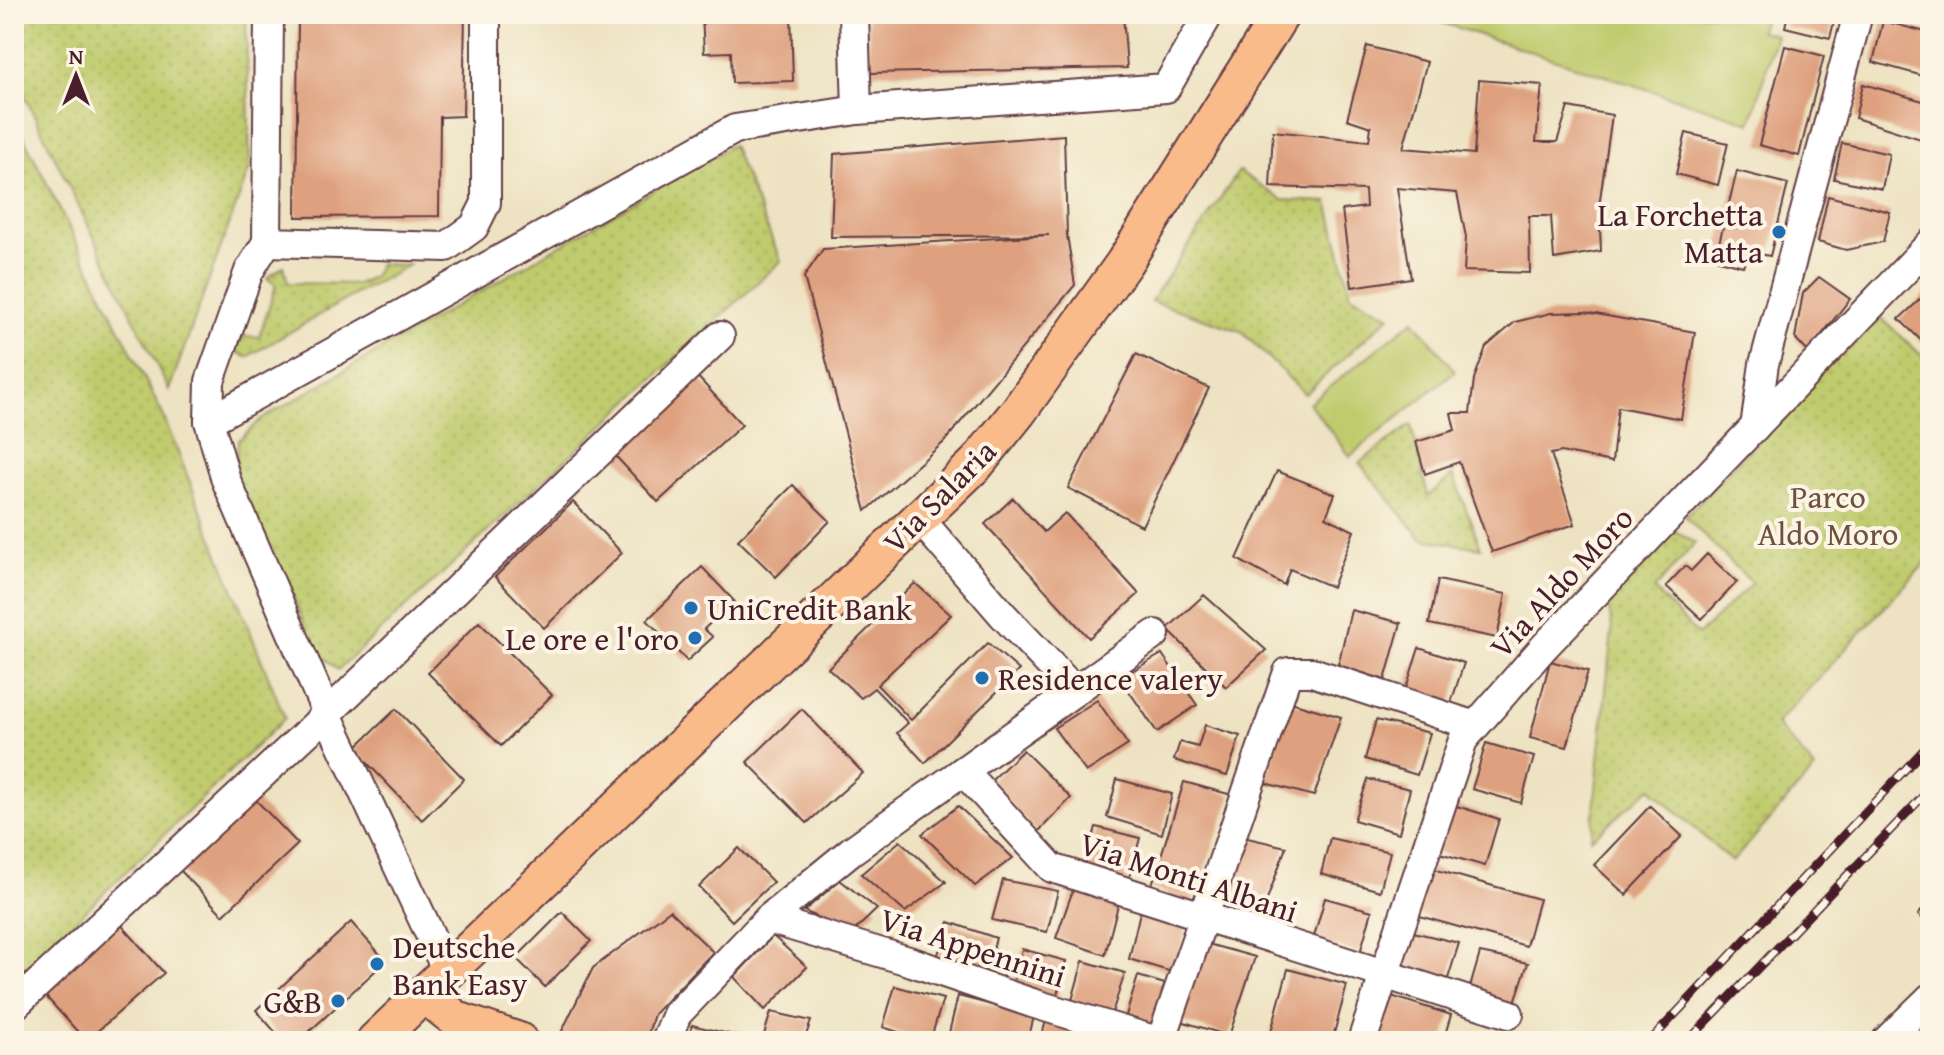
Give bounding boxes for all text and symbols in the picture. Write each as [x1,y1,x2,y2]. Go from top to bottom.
north arrow [36,36,116,116]
text: N [69,40,84,72]
place label: La Forchetta Matta [1597,191,1763,275]
marker: La Forchetta Matta [1770,223,1788,241]
street label: Via Salaria [871,428,1007,564]
park label: Parco Aldo Moro [1758,473,1898,557]
street label: Via Aldo Moro [1478,496,1644,668]
place label: UniCredit Bank [707,585,913,632]
marker: UniCredit Bank [682,599,700,617]
place label: Le ore e l'oro [506,615,679,662]
marker: Le ore e l'oro [686,629,704,647]
place label: Residence valery [998,655,1223,702]
marker: Residence valery [973,669,991,687]
street label: Via Monti Albani [1074,820,1304,934]
street label: Via Appennini [874,895,1072,999]
place label: Deutsche Bank Easy [393,923,528,1007]
marker: Deutsche Bank Easy [368,955,386,973]
place label: G&B [263,978,322,1025]
marker: G&B [329,992,347,1010]

